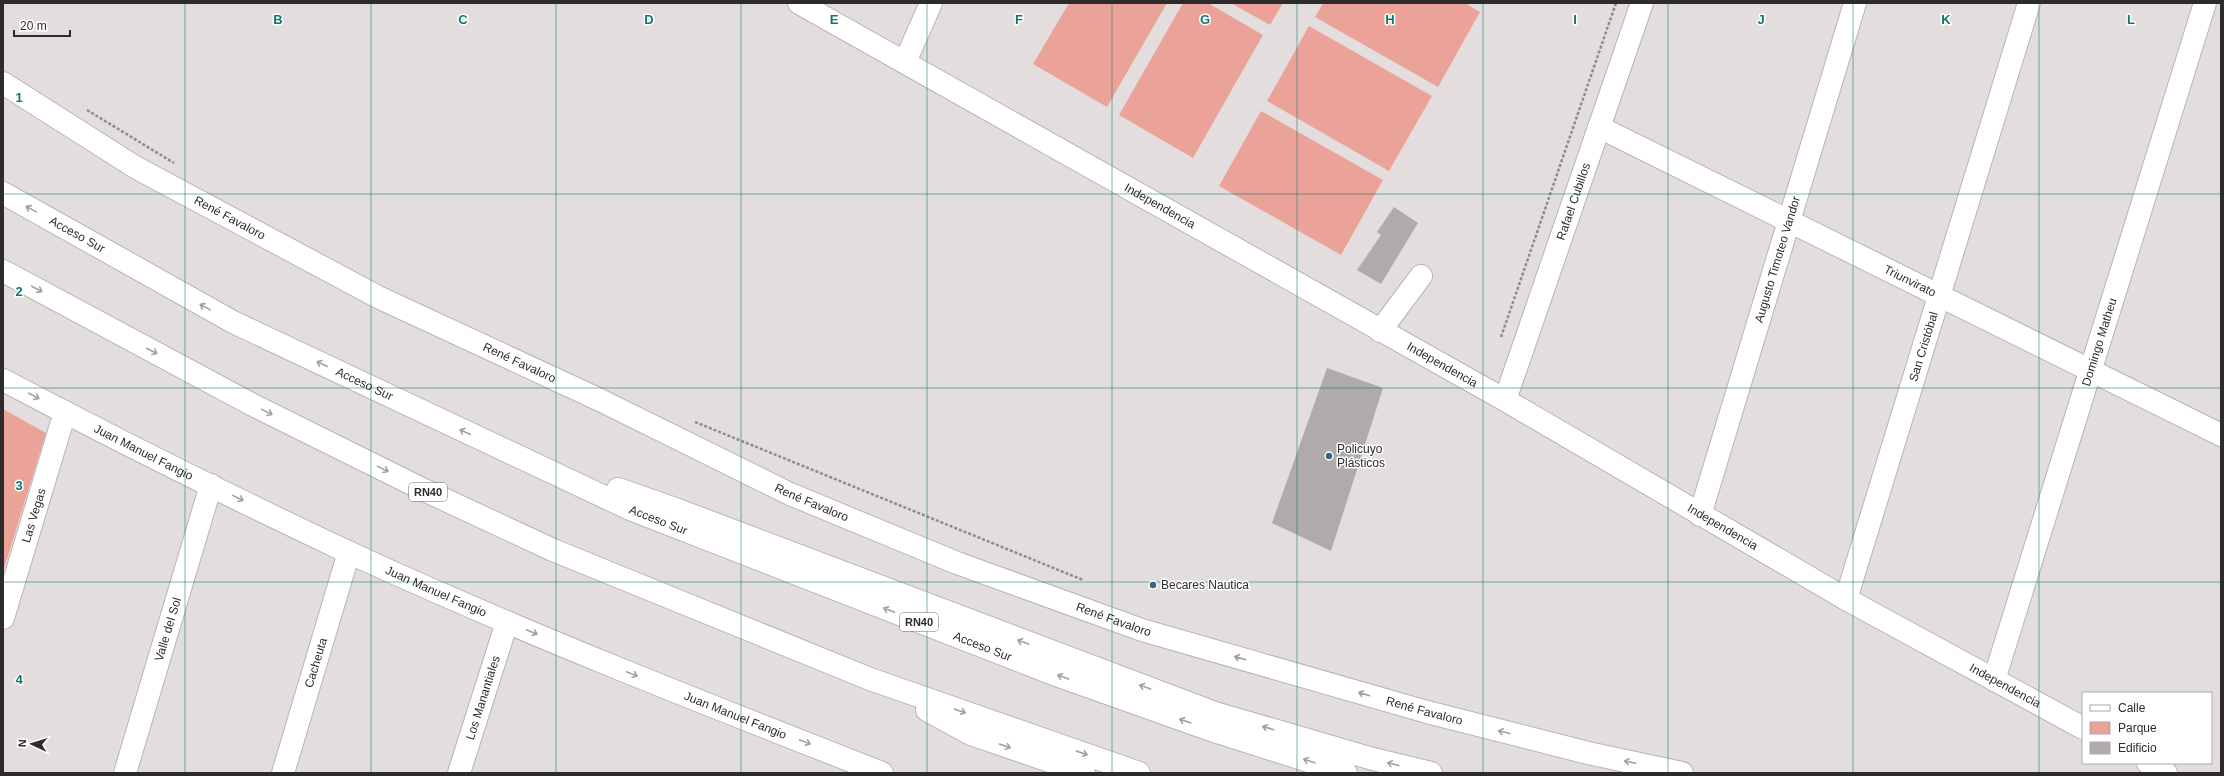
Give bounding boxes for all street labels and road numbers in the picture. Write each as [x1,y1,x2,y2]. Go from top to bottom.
street label: Rafael Cubillos [1554,161,1593,242]
street label: Independencia [1122,180,1198,232]
street label: René Favaloro [192,193,268,243]
street label: Augusto Timoteo Vandor [1752,195,1803,324]
street label: Acceso Sur [47,213,107,256]
street label: Triunvirato [1882,262,1939,300]
street label: Domingo Matheu [2079,296,2120,388]
street label: San Cristóbal [1906,310,1941,383]
street label: Independencia [1404,339,1480,390]
street label: René Favaloro [481,340,558,386]
street label: Acceso Sur [334,364,395,403]
street label: Juan Manuel Fangio [92,421,196,483]
street label: René Favaloro [772,481,851,525]
road number: RN40 [409,483,447,501]
street label: Las Vegas [19,487,49,544]
street label: Independencia [1685,501,1761,553]
street label: Acceso Sur [627,502,690,538]
street label: Juan Manuel Fangio [383,563,489,620]
street label: Valle del Sol [152,596,184,663]
street label: René Favaloro [1074,600,1153,639]
road number: RN40 [900,613,938,631]
street label: Acceso Sur [951,629,1014,664]
street label: Cacheuta [302,636,330,689]
street label: Los Manantiales [463,654,503,742]
street label: Independencia [1967,661,2043,711]
street label: Juan Manuel Fangio [682,689,789,742]
street label: René Favaloro [1385,694,1465,728]

